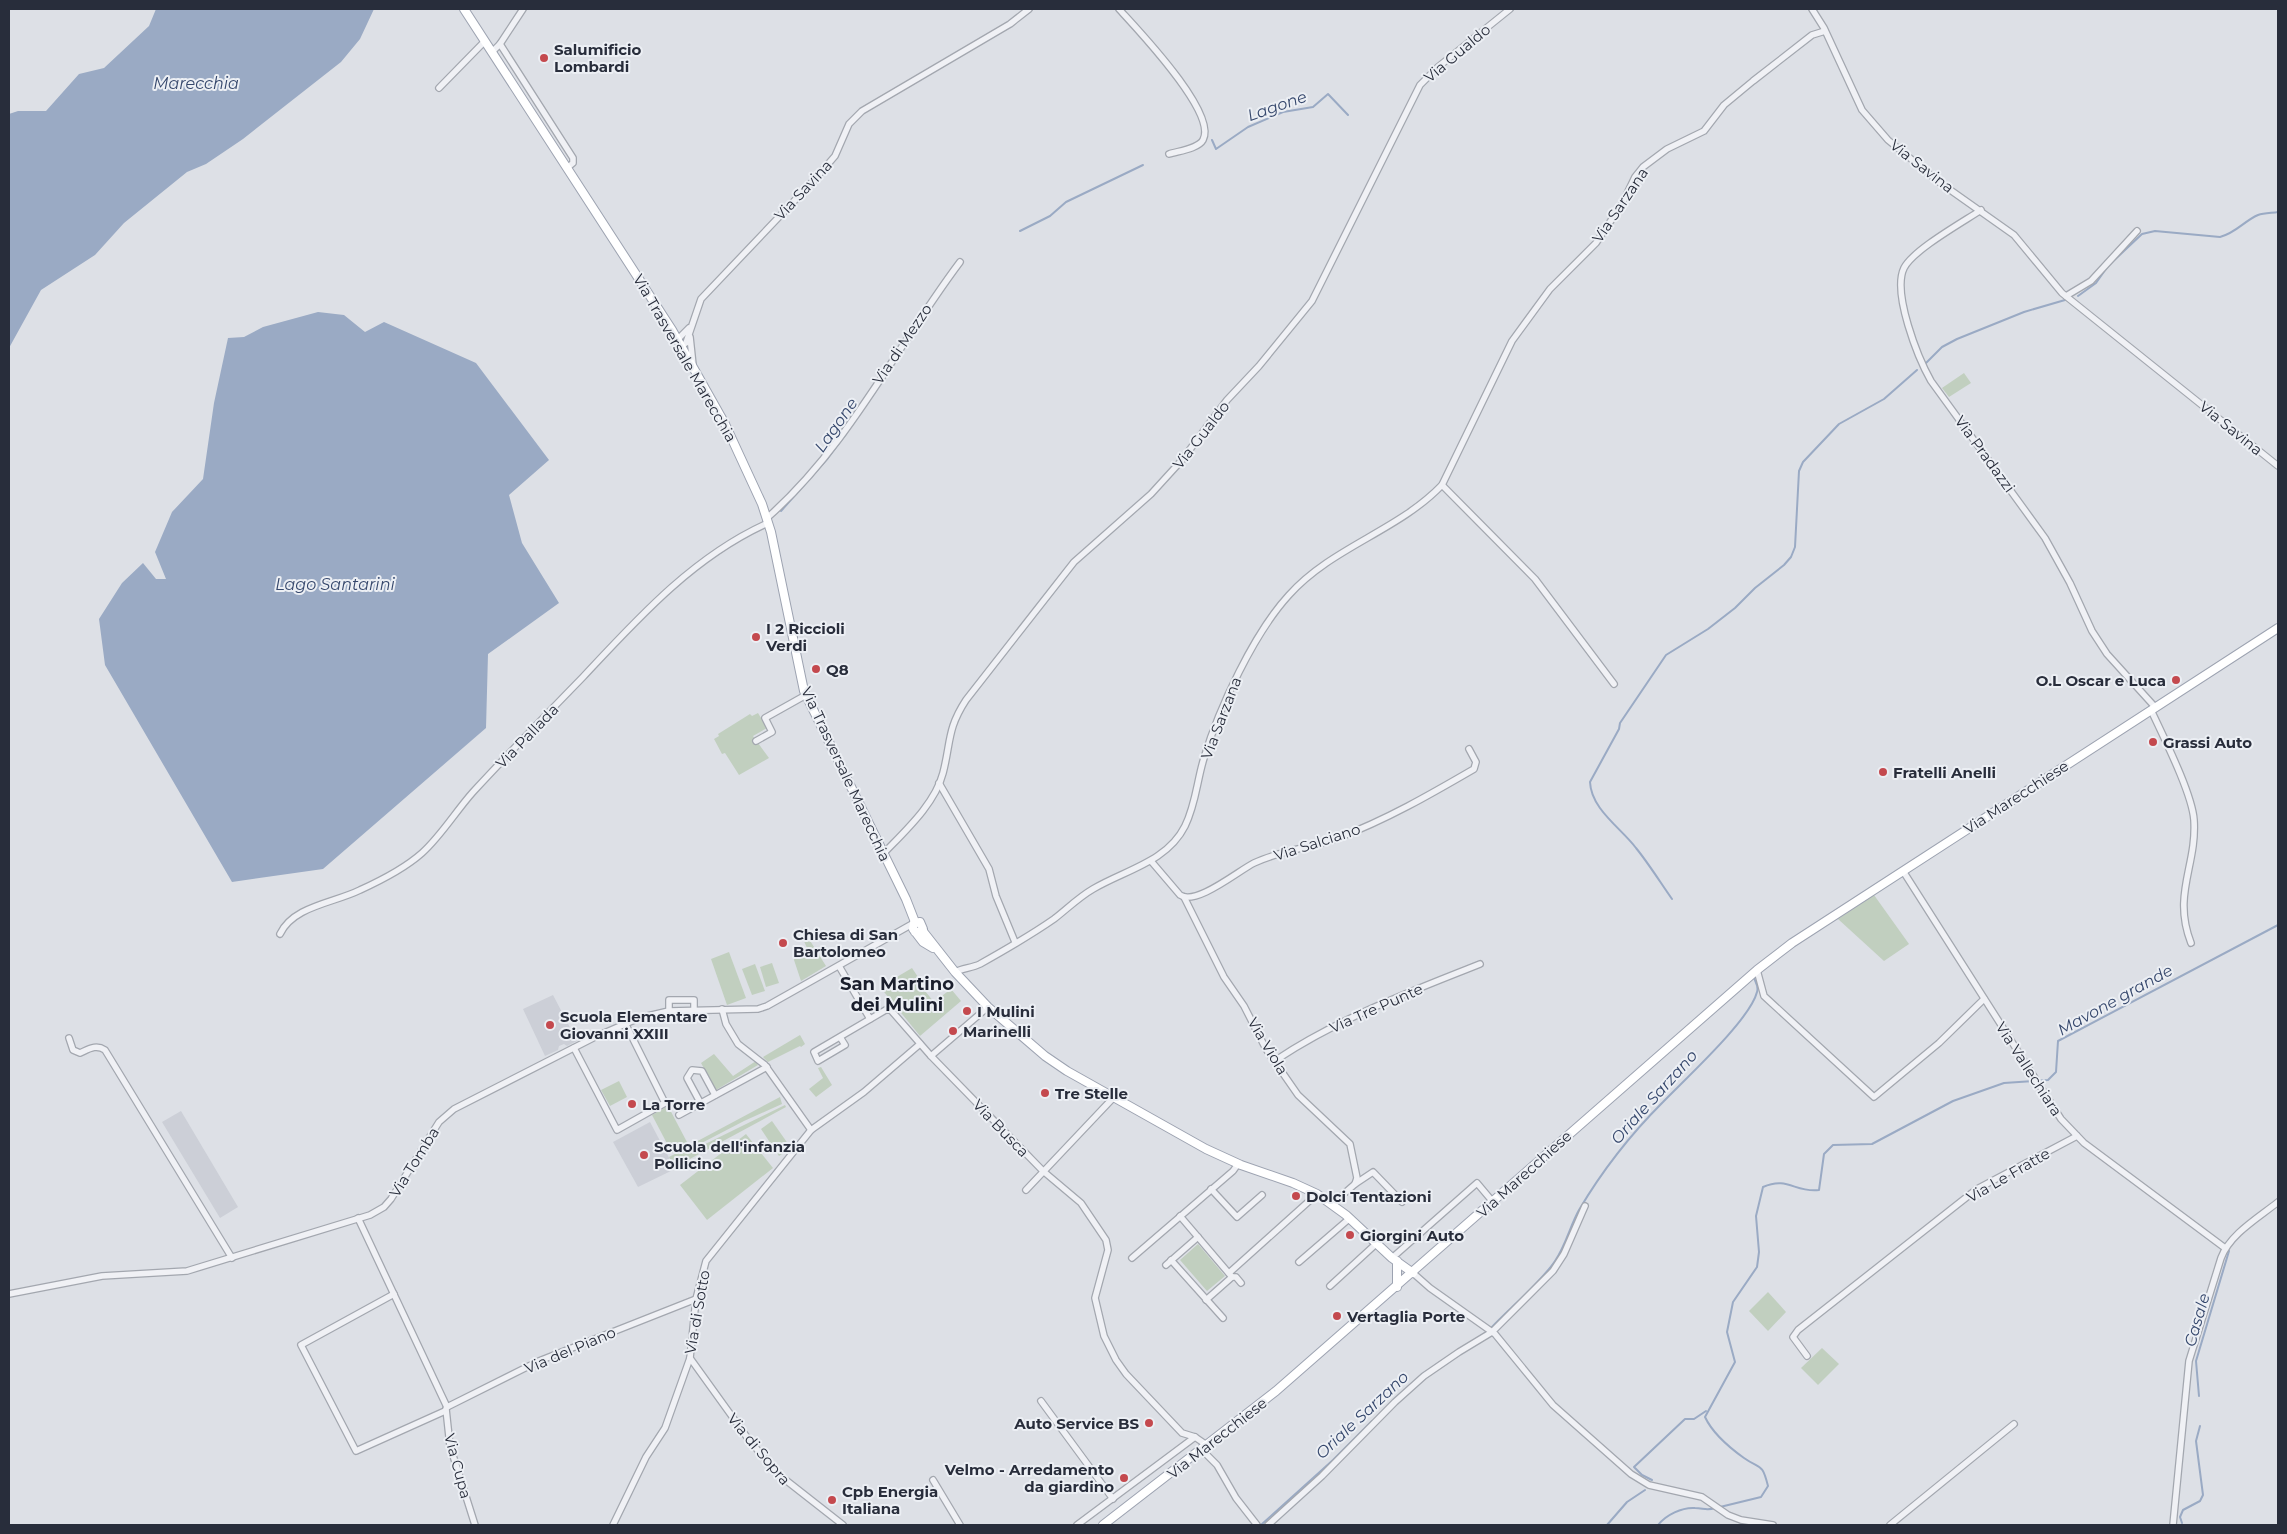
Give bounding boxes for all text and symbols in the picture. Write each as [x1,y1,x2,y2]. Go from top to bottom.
street label: Via Gualdo [1420,20,1494,86]
place label: Salumificio Lombardi [554,40,642,76]
marker: Salumificio Lombardi [538,52,550,64]
water label: Marecchia [153,74,239,93]
water label: Lagone [1245,87,1309,125]
street label: Via Savina [1886,135,1958,197]
street label: Via Savina [770,156,836,224]
street label: Via Sarzana [1588,164,1652,246]
street label: Via Trasversale Marecchia [629,271,741,445]
street label: Via di Mezzo [868,300,936,388]
water label: Lagone [811,394,861,456]
street label: Via Gualdo [1169,397,1233,473]
street label: Via Savina [2195,397,2267,459]
street label: Via Pradazzi [1951,412,2019,496]
water label: Lago Santarini [275,575,395,594]
place label: I 2 Riccioli Verdi [765,619,845,655]
marker: I 2 Riccioli Verdi [750,631,762,643]
place label: Q8 [826,660,849,679]
marker: Q8 [810,663,822,675]
place label: O.L Oscar e Luca [2036,671,2166,690]
street label: Via Sarzana [1197,674,1245,762]
marker: O.L Oscar e Luca [2170,674,2182,686]
street label: Via Trasversale Marecchia [797,684,895,864]
street label: Via Pallada [492,700,562,772]
place label: Grassi Auto [2163,733,2252,752]
marker: Grassi Auto [2147,736,2159,748]
street label: Via Marecchiese [1960,756,2072,838]
place label: Fratelli Anelli [1893,763,1996,782]
marker: Fratelli Anelli [1877,766,1889,778]
street label: Via Salciano [1271,819,1363,865]
place label: Chiesa di San Bartolomeo [793,925,898,961]
marker: Chiesa di San Bartolomeo [777,937,789,949]
water label: Mavone grande [2054,961,2176,1039]
district label: San Martino dei Mulini [840,973,954,1016]
street label: Via Tre Punte [1326,979,1426,1037]
place label: I Mulini [977,1002,1035,1021]
marker: I Mulini [961,1005,973,1017]
place label: Scuola Elementare Giovanni XXIII [560,1007,708,1043]
street label: Via Viola [1243,1014,1293,1078]
street label: Via Vallechiara [1992,1018,2066,1120]
marker: Scuola Elementare Giovanni XXIII [544,1019,556,1031]
place label: Marinelli [963,1022,1031,1041]
marker: Marinelli [947,1025,959,1037]
water label: Oriale Sarzano [1607,1046,1701,1148]
place label: Tre Stelle [1055,1084,1128,1103]
marker: Tre Stelle [1039,1087,1051,1099]
place label: La Torre [642,1095,705,1114]
street label: Via Busca [969,1095,1033,1161]
marker: La Torre [626,1098,638,1110]
street label: Via Tomba [385,1123,443,1201]
street label: Via Marecchiese [1473,1126,1575,1222]
place label: Scuola dell'infanzia Pollicino [654,1137,805,1173]
street label: Via Le Fratte [1963,1143,2053,1207]
marker: Scuola dell'infanzia Pollicino [638,1149,650,1161]
place label: Dolci Tentazioni [1306,1187,1431,1206]
marker: Dolci Tentazioni [1290,1190,1302,1202]
place label: Giorgini Auto [1360,1226,1464,1245]
marker: Giorgini Auto [1344,1229,1356,1241]
street label: Via di Sotto [680,1269,714,1355]
water label: Casale [2180,1291,2214,1349]
place label: Vertaglia Porte [1346,1307,1465,1326]
marker: Vertaglia Porte [1331,1310,1343,1322]
street label: Via del Piano [521,1322,619,1378]
water label: Oriale Sarzano [1312,1367,1412,1463]
street label: Via Marecchiese [1163,1393,1271,1483]
street label: Via di Sopra [723,1409,795,1489]
place label: Auto Service BS [1013,1414,1139,1433]
marker: Auto Service BS [1143,1417,1155,1429]
street label: Via Cupa [440,1431,476,1501]
place label: Velmo - Arredamento da giardino [944,1460,1114,1496]
marker: Velmo - Arredamento da giardino [1118,1472,1130,1484]
place label: Cpb Energia Italiana [842,1482,938,1518]
marker: Cpb Energia Italiana [826,1494,838,1506]

